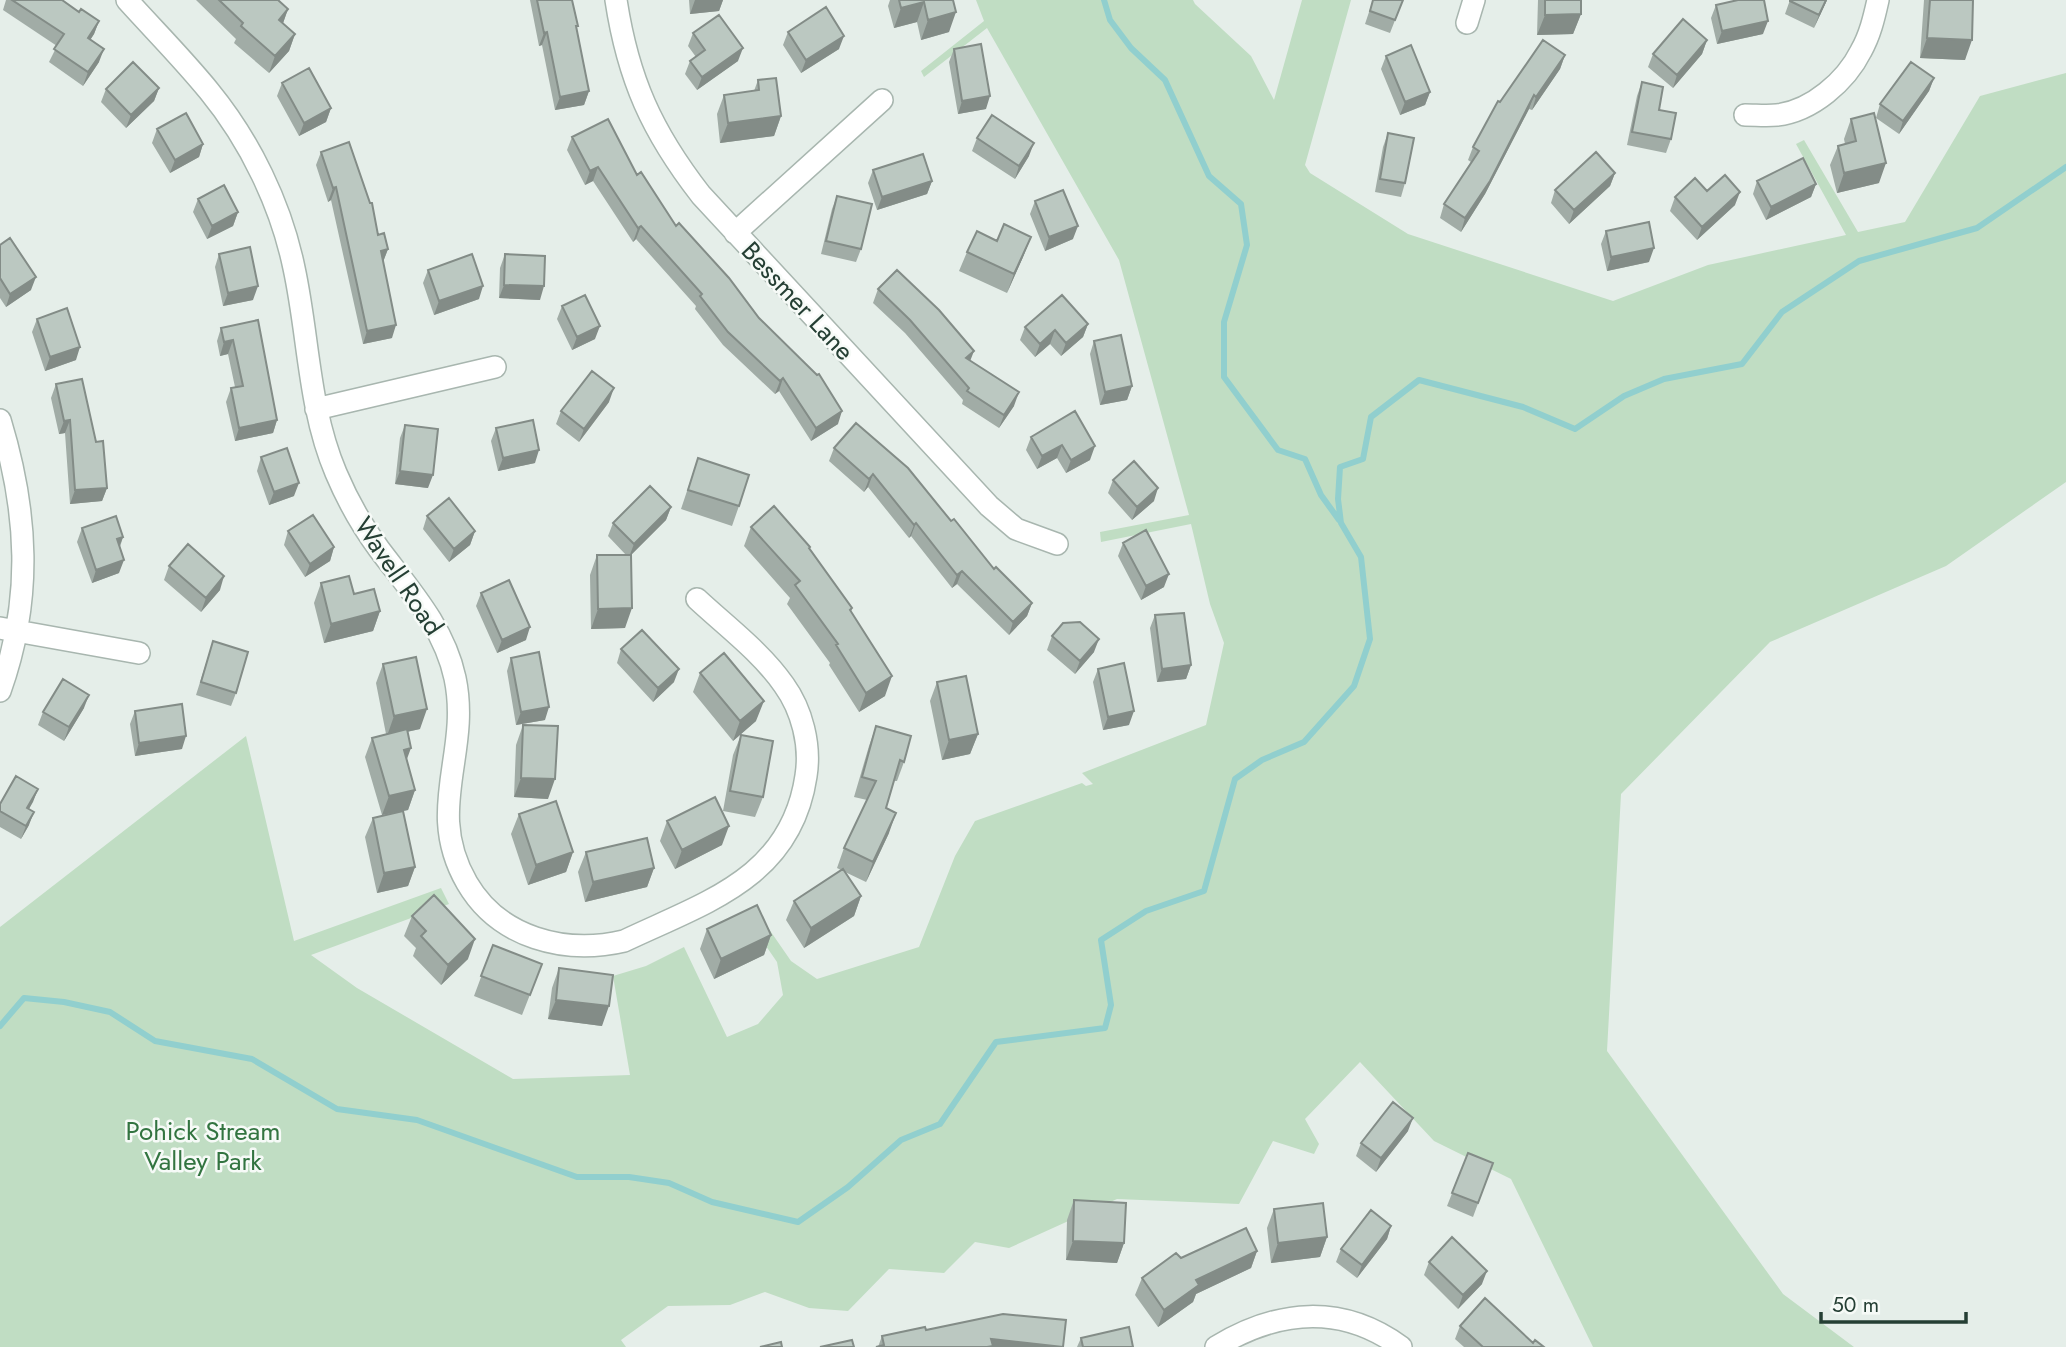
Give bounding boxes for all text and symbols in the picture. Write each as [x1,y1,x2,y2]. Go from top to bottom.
street label: Bessmer Lane [733,233,863,369]
street label: Wavell Road [345,509,453,643]
park label: Pohick Stream Valley Park [126,1112,280,1180]
scale bar [1821,1280,1966,1324]
text: 50 m [1832,1290,1879,1320]

